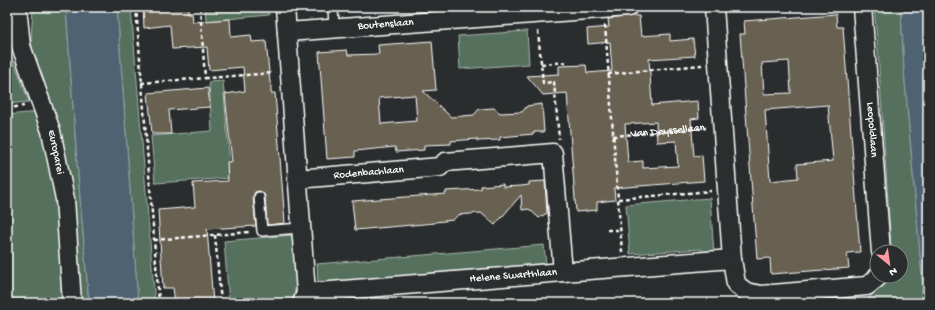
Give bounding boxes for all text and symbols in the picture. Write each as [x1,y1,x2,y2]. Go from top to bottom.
street label: Boutenslaan [356,17,415,33]
street label: Leopoldlaan [863,102,880,158]
street label: Van Deyssellaan [629,122,706,141]
street label: Europarei [45,129,66,176]
street label: Rodenbachlaan [333,164,405,182]
north arrow [869,244,909,284]
text: N [887,264,899,278]
street label: Helene Swarthlaan [469,266,558,286]

